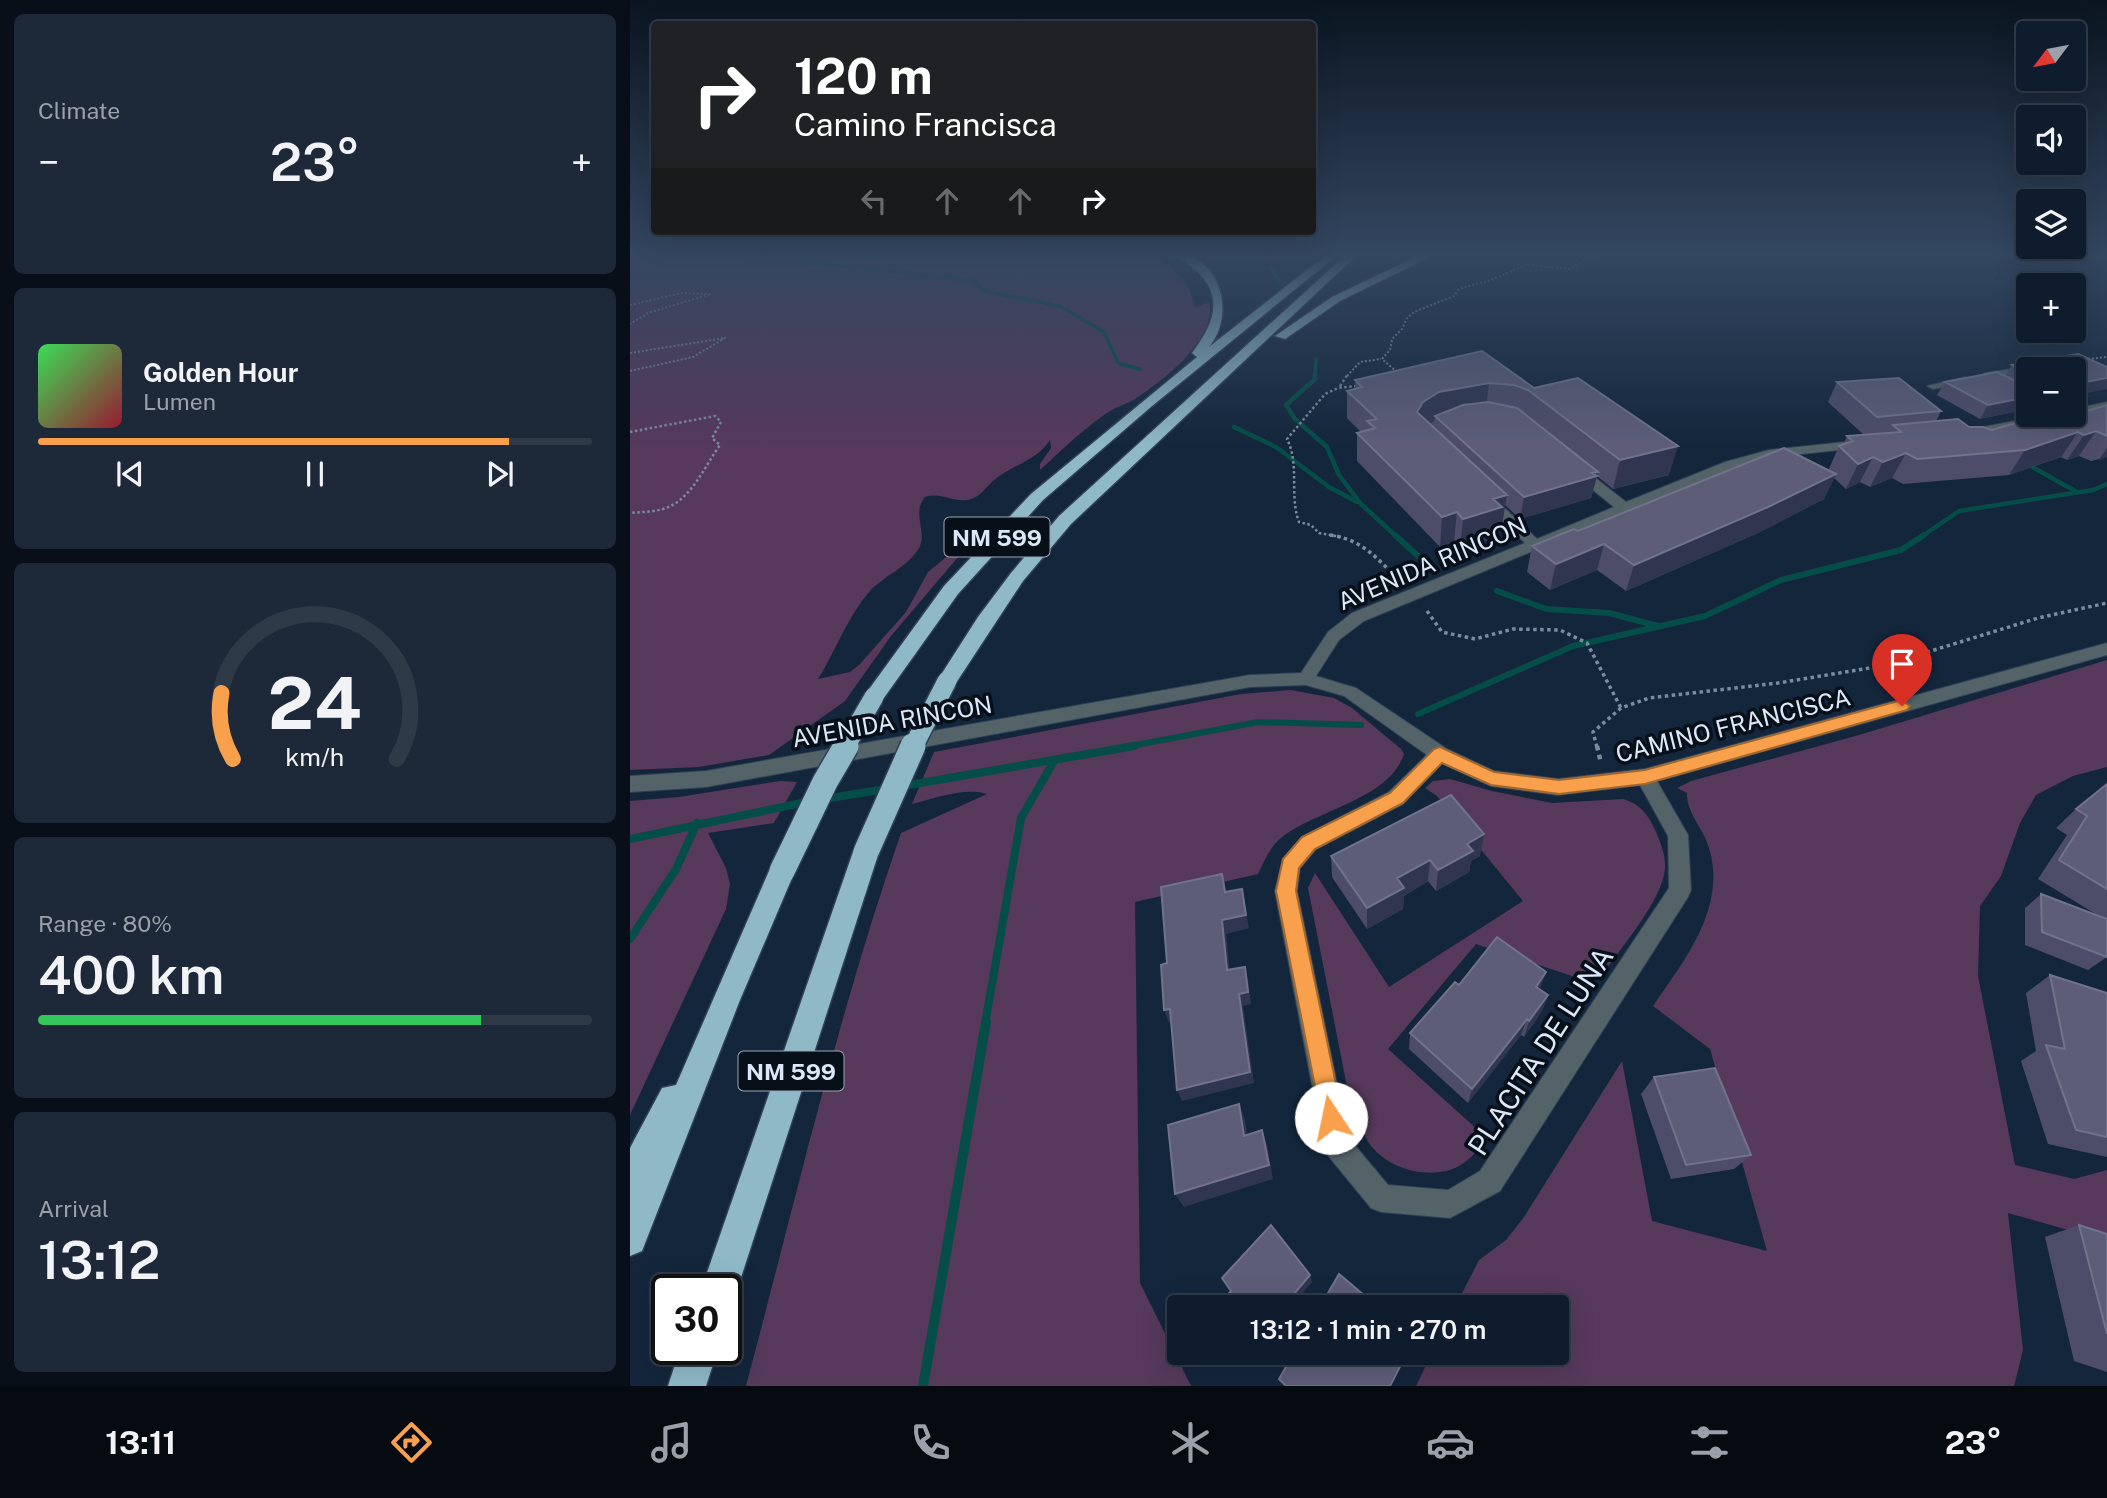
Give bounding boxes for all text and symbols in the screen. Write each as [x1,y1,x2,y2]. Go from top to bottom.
north arrow [2016,21,2086,91]
map controls [2016,21,2086,427]
text: 120 m [794,47,933,105]
icon: right [679,49,770,140]
text: Climate [38,97,120,124]
button: sound [2016,105,2086,175]
text: Camino Francisca [794,106,1057,143]
text: 23° [270,132,360,193]
text: − [38,140,59,185]
text: + [571,140,592,185]
icon: left [855,182,893,220]
icon: ahead [928,182,966,220]
icon: ahead [1001,182,1039,220]
icon: right [1074,182,1112,220]
button: layers [2016,189,2086,259]
button: + [2016,273,2086,343]
text: Golden Hour [143,357,298,388]
button: − [2016,357,2086,427]
text: Lumen [143,388,216,415]
icon: previous [111,455,149,493]
icon: pause [296,455,334,493]
icon: next [481,455,519,493]
street label: AVENIDA RINCON [1333,511,1531,615]
road number: NM 599 [944,517,1050,556]
pin [1872,634,1932,706]
icon: arrive [1883,645,1921,683]
text: 24 [268,660,362,745]
street label: CAMINO FRANCISCA [1613,682,1853,768]
street label: AVENIDA RINCON [790,690,994,752]
text: km/h [286,742,344,772]
text: Range · 80% [38,910,172,937]
street label: PLACITA DE LUNA [1461,941,1619,1161]
text: 400 km [38,945,224,1006]
road number: NM 599 [738,1052,844,1090]
position arrow [1294,1081,1368,1155]
text: Arrival [38,1195,109,1222]
text: 13:12 [38,1230,160,1291]
speed limit sign: 30 [651,1274,742,1365]
text: 13:12 · 1 min · 270 m [1250,1314,1486,1345]
icon: directions [387,1418,436,1467]
icon: music [647,1418,696,1467]
icon: phone [906,1418,955,1467]
icon: climate [1166,1418,1215,1467]
icon: car [1426,1418,1475,1467]
icon: filters [1685,1418,1734,1467]
text: 13:11 [105,1424,176,1461]
text: 23° [1945,1424,2002,1461]

